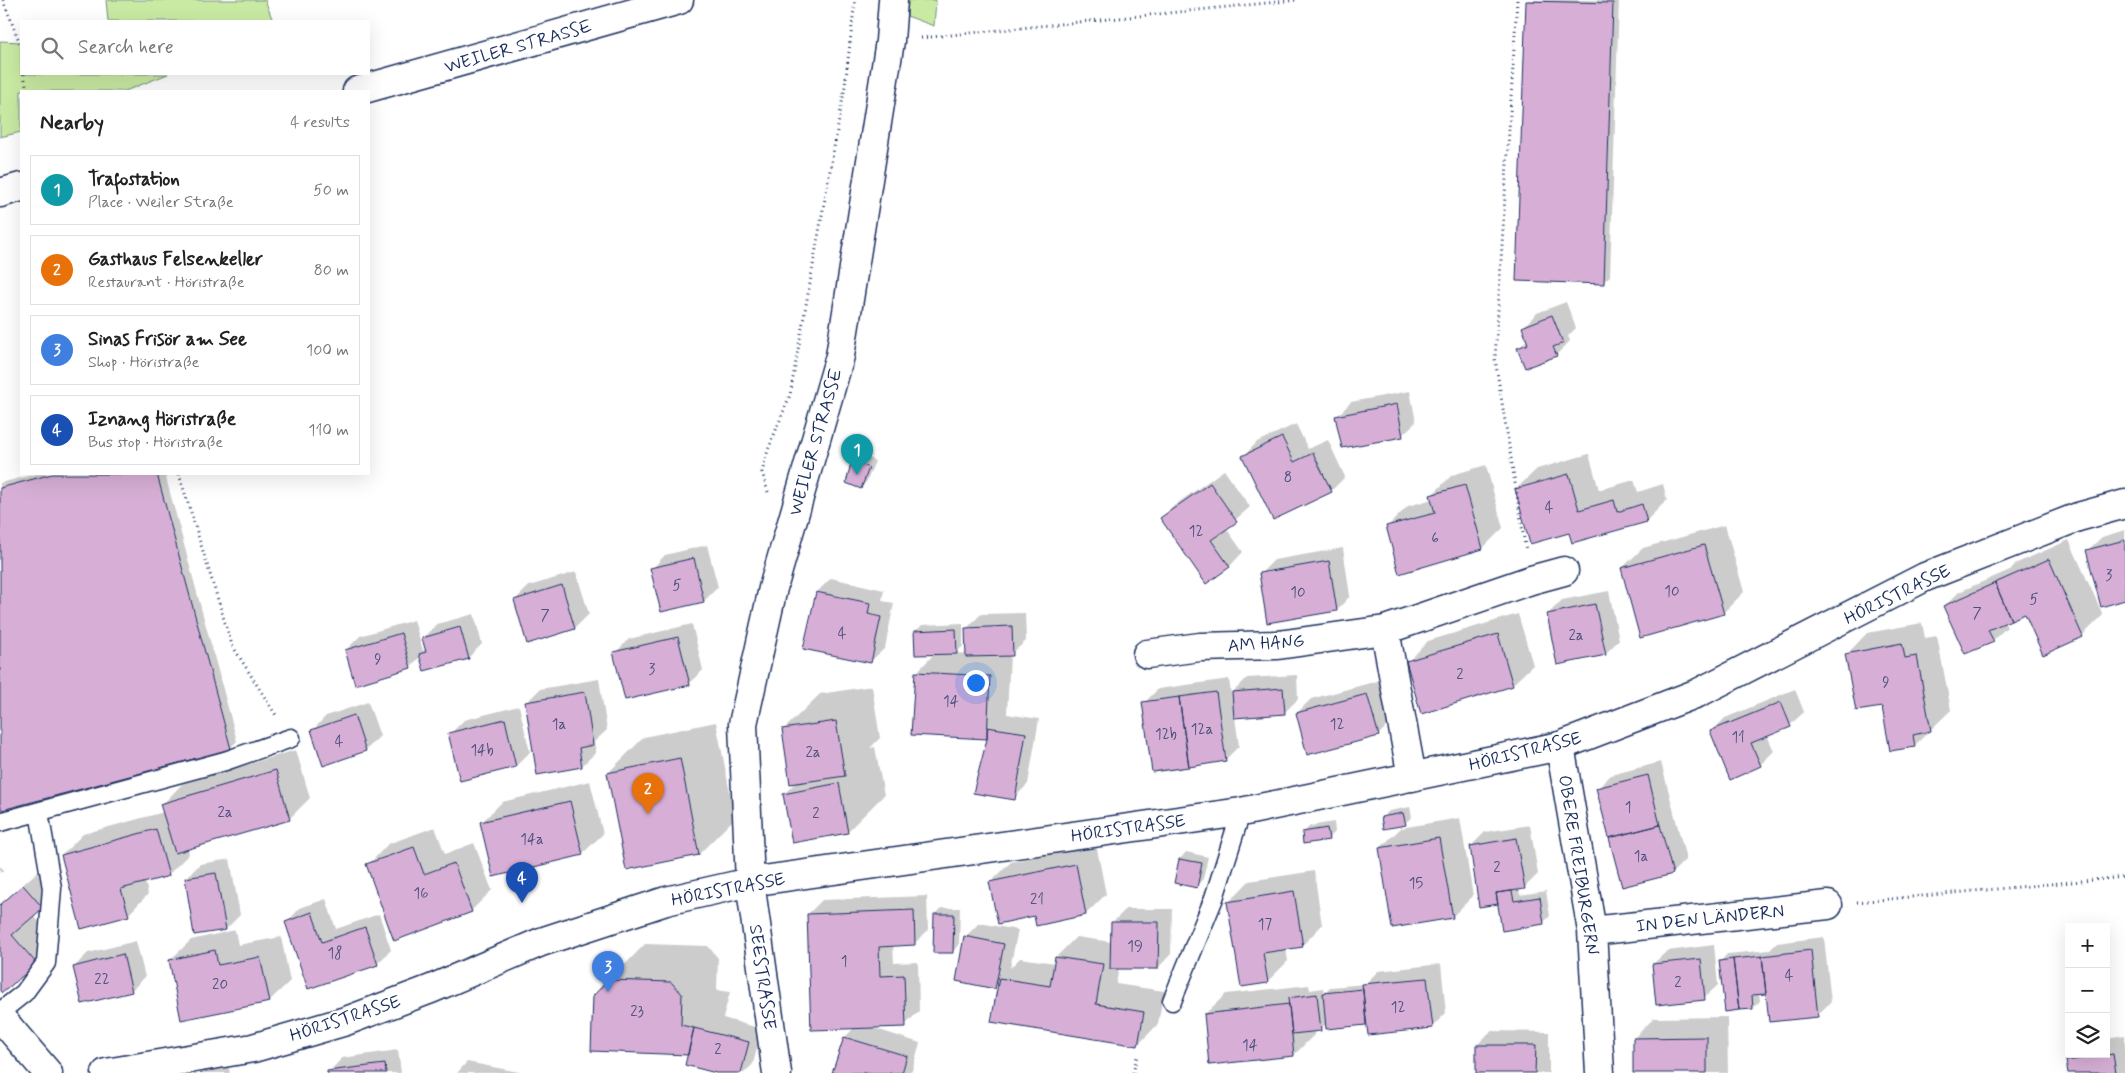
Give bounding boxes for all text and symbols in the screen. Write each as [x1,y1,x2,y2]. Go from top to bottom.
street label: WEILER STRASSE [442,14,595,79]
search box [20,20,370,75]
icon: search [38,34,66,62]
text: Search here [78,35,174,60]
text: Nearby [40,109,104,137]
text: 4 results [290,112,350,133]
text: Trafostation [88,167,180,192]
text: 1 [53,180,61,201]
text: 50 m [313,180,349,201]
text: Place · Weiler Straße [88,192,234,213]
text: Gasthaus Felsenkeller [88,247,263,272]
text: 2 [53,260,61,281]
text: 80 m [314,260,349,281]
text: Restaurant · Höristraße [88,272,245,293]
text: Sinas Frisör am See [88,327,247,352]
text: 3 [53,340,61,361]
text: 100 m [306,340,349,361]
text: Shop · Höristraße [88,352,200,373]
street label: WEILER STRASSE [783,366,849,519]
text: Iznang Höristraße [88,407,236,432]
text: 4 [52,420,62,441]
text: 110 m [308,420,349,441]
text: Bus stop · Höristraße [88,432,223,453]
pin: 1 [841,434,873,475]
house number: 8 [1284,468,1292,488]
house number: 4 [1545,498,1554,518]
house number: 12 [1189,522,1203,542]
house number: 6 [1431,529,1439,549]
street label: HÖRISTRASSE [1840,559,1955,631]
house number: 3 [2106,566,2113,586]
house number: 5 [672,576,682,596]
house number: 10 [1664,582,1680,602]
house number: 10 [1290,583,1306,603]
house number: 5 [2029,590,2039,610]
house number: 7 [1972,604,1982,624]
house number: 7 [540,606,550,626]
house number: 4 [838,624,847,644]
house number: 2a [1568,626,1584,646]
street label: AM HANG [1227,629,1306,659]
house number: 9 [374,650,382,670]
house number: 3 [649,660,656,680]
house number: 2 [1456,665,1464,685]
your location [963,670,989,696]
house number: 9 [1882,673,1890,693]
house number: 14 [943,692,959,712]
house number: 1a [552,715,566,735]
house number: 12 [1330,715,1344,735]
house number: 12a [1191,720,1213,740]
house number: 12b [1155,725,1177,745]
street label: HÖRISTRASSE [1466,726,1584,778]
house number: 11 [1731,728,1745,748]
house number: 4 [335,732,344,752]
house number: 14b [470,741,494,761]
house number: 2a [805,743,821,763]
pin: 2 [632,773,664,814]
street label: OBERE FREIBURGERN [1552,773,1604,957]
house number: 1 [1625,798,1631,818]
house number: 2a [217,803,233,823]
house number: 2 [812,804,820,824]
street label: HÖRISTRASSE [1069,809,1187,849]
house number: 14a [520,830,544,850]
house number: 1a [1634,847,1648,867]
house number: 2 [1493,858,1501,878]
pin: 4 [506,862,538,903]
street label: HÖRISTRASSE [669,867,787,913]
house number: 15 [1409,874,1423,894]
house number: 16 [413,884,429,904]
house number: 21 [1030,890,1044,910]
street label: IN DEN LÄNDERN [1635,899,1785,939]
house number: 17 [1258,915,1273,935]
street label: SEESTRASSE [743,923,781,1031]
map controls [2065,923,2110,1058]
button: + [2065,923,2110,968]
house number: 19 [1127,937,1143,957]
house number: 18 [328,944,342,964]
pin: 3 [592,951,624,992]
house number: 1 [841,952,847,972]
house number: 4 [1785,966,1794,986]
button: − [2065,968,2110,1013]
house number: 22 [94,970,110,990]
house number: 2 [1674,973,1682,993]
house number: 20 [212,975,228,995]
street label: HÖRISTRASSE [287,990,404,1048]
house number: 12 [1391,998,1405,1018]
house number: 23 [630,1002,644,1022]
button: layers [2065,1013,2110,1058]
house number: 14 [1242,1036,1258,1056]
house number: 2 [714,1040,722,1060]

